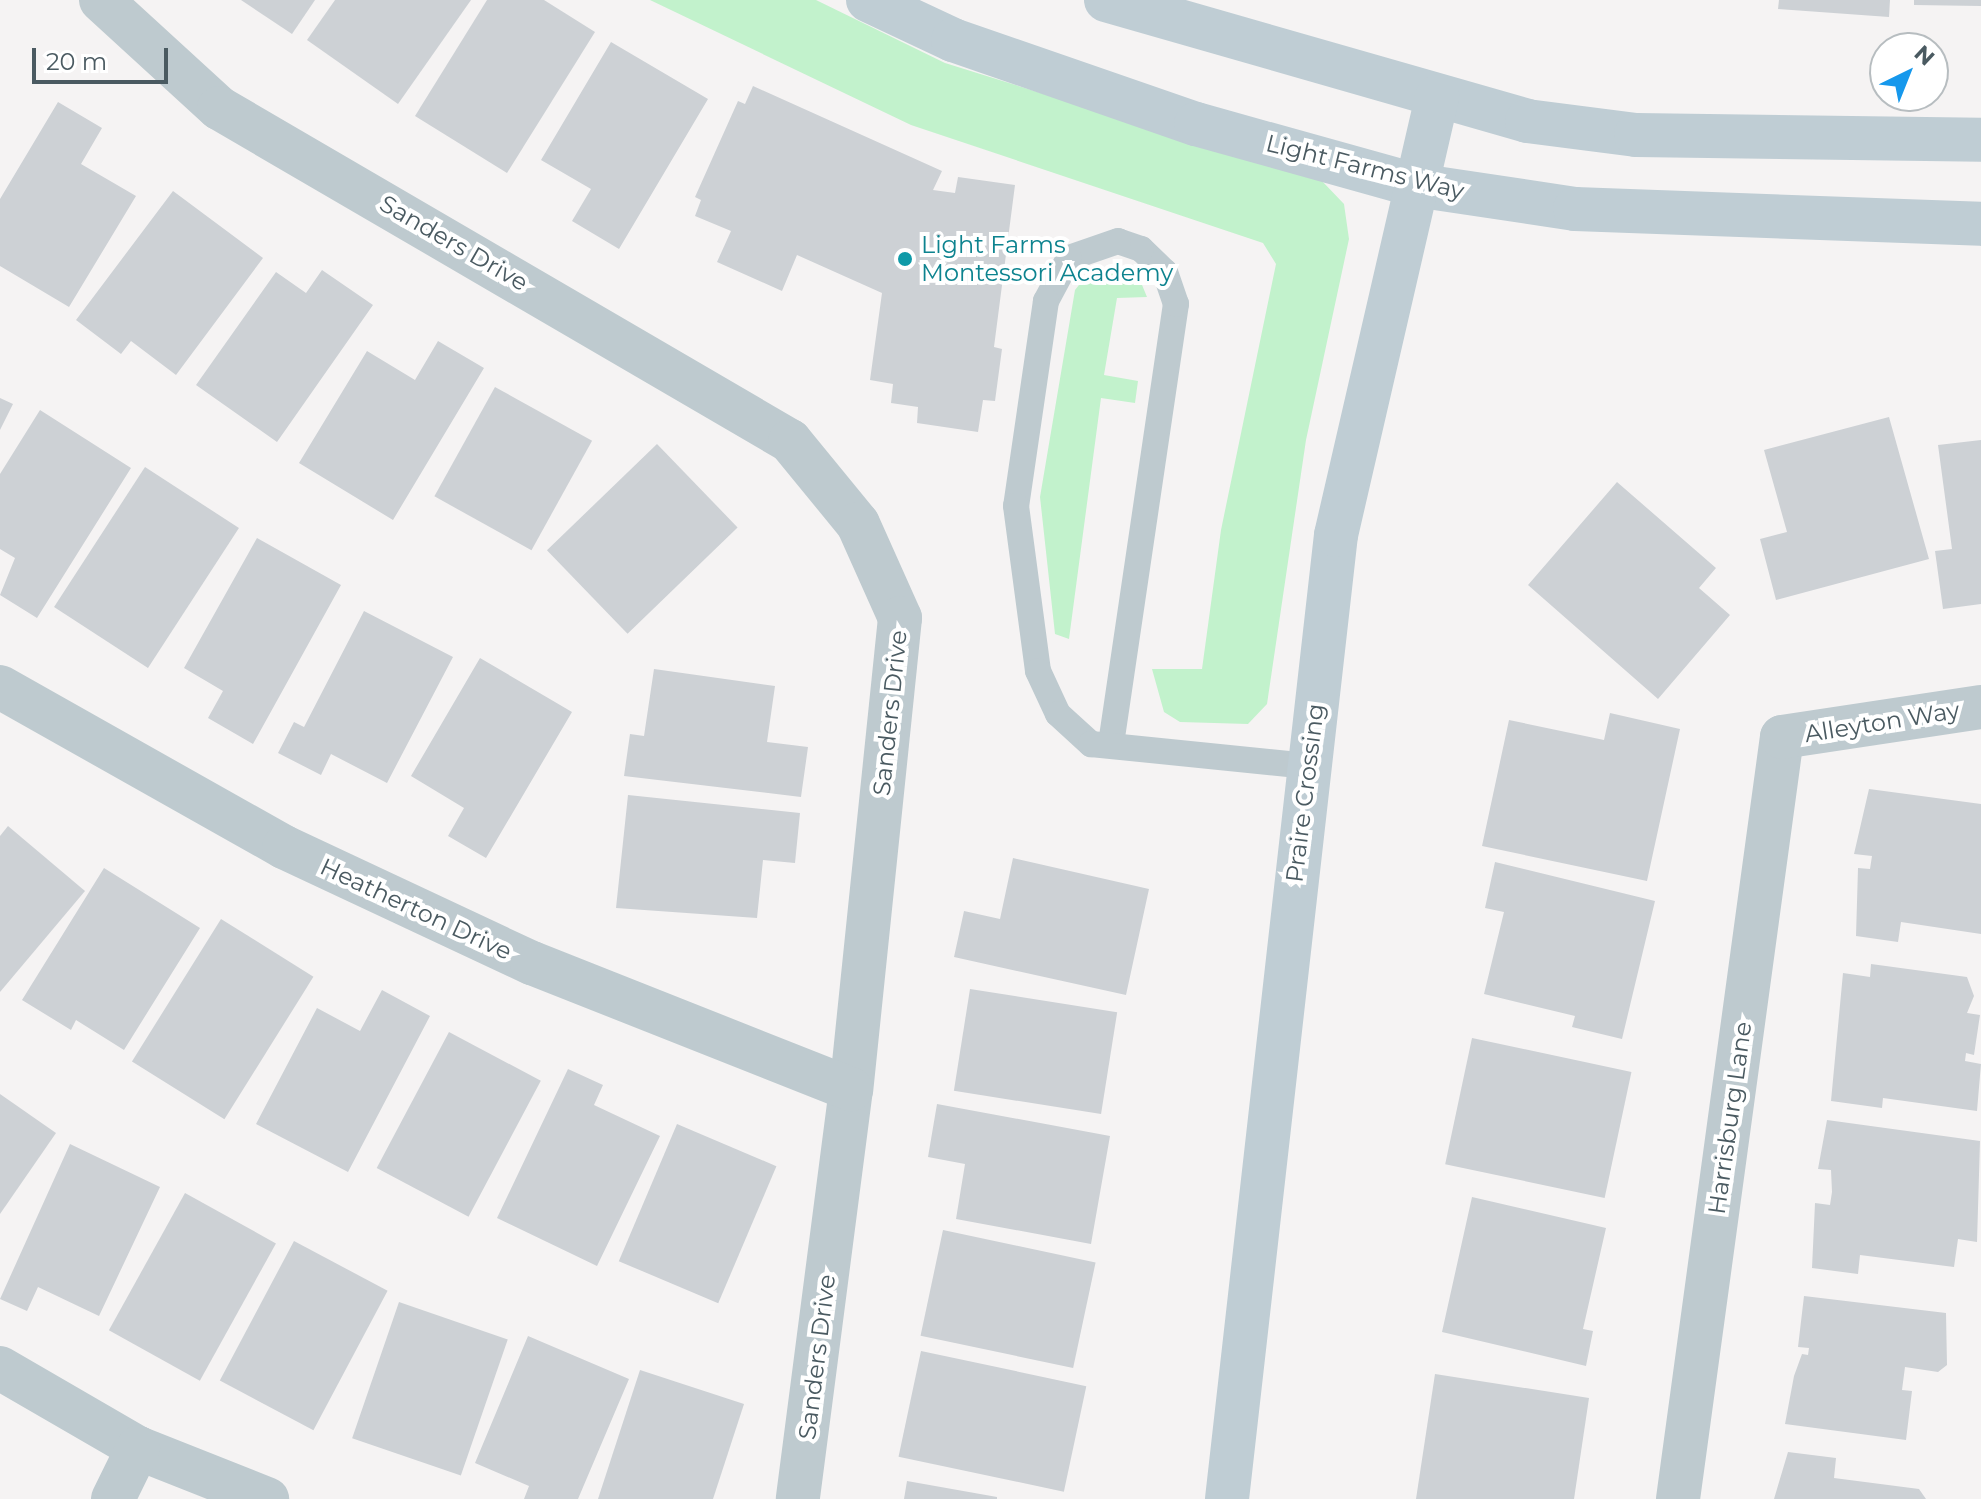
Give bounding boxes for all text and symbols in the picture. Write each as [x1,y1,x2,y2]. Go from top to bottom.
scale bar [36,32,172,82]
north arrow [1869,32,1949,112]
text: N [1909,40,1940,71]
text: 20 m [46,47,107,76]
street label: Light Farms Way [1263,128,1467,206]
street label: Sanders Drive [375,189,533,297]
place label: Light Farms Montessori Academy [921,231,1173,287]
marker: Light Farms Montessori Academy [896,250,914,268]
street label: Sanders Drive [867,629,913,797]
street label: Alleyton Way [1802,696,1962,748]
street label: Praire Crossing [1280,702,1330,884]
street label: Heatherton Drive [316,852,516,966]
street label: Harrisburg Lane [1702,1020,1758,1216]
street label: Sanders Drive [793,1273,841,1441]

